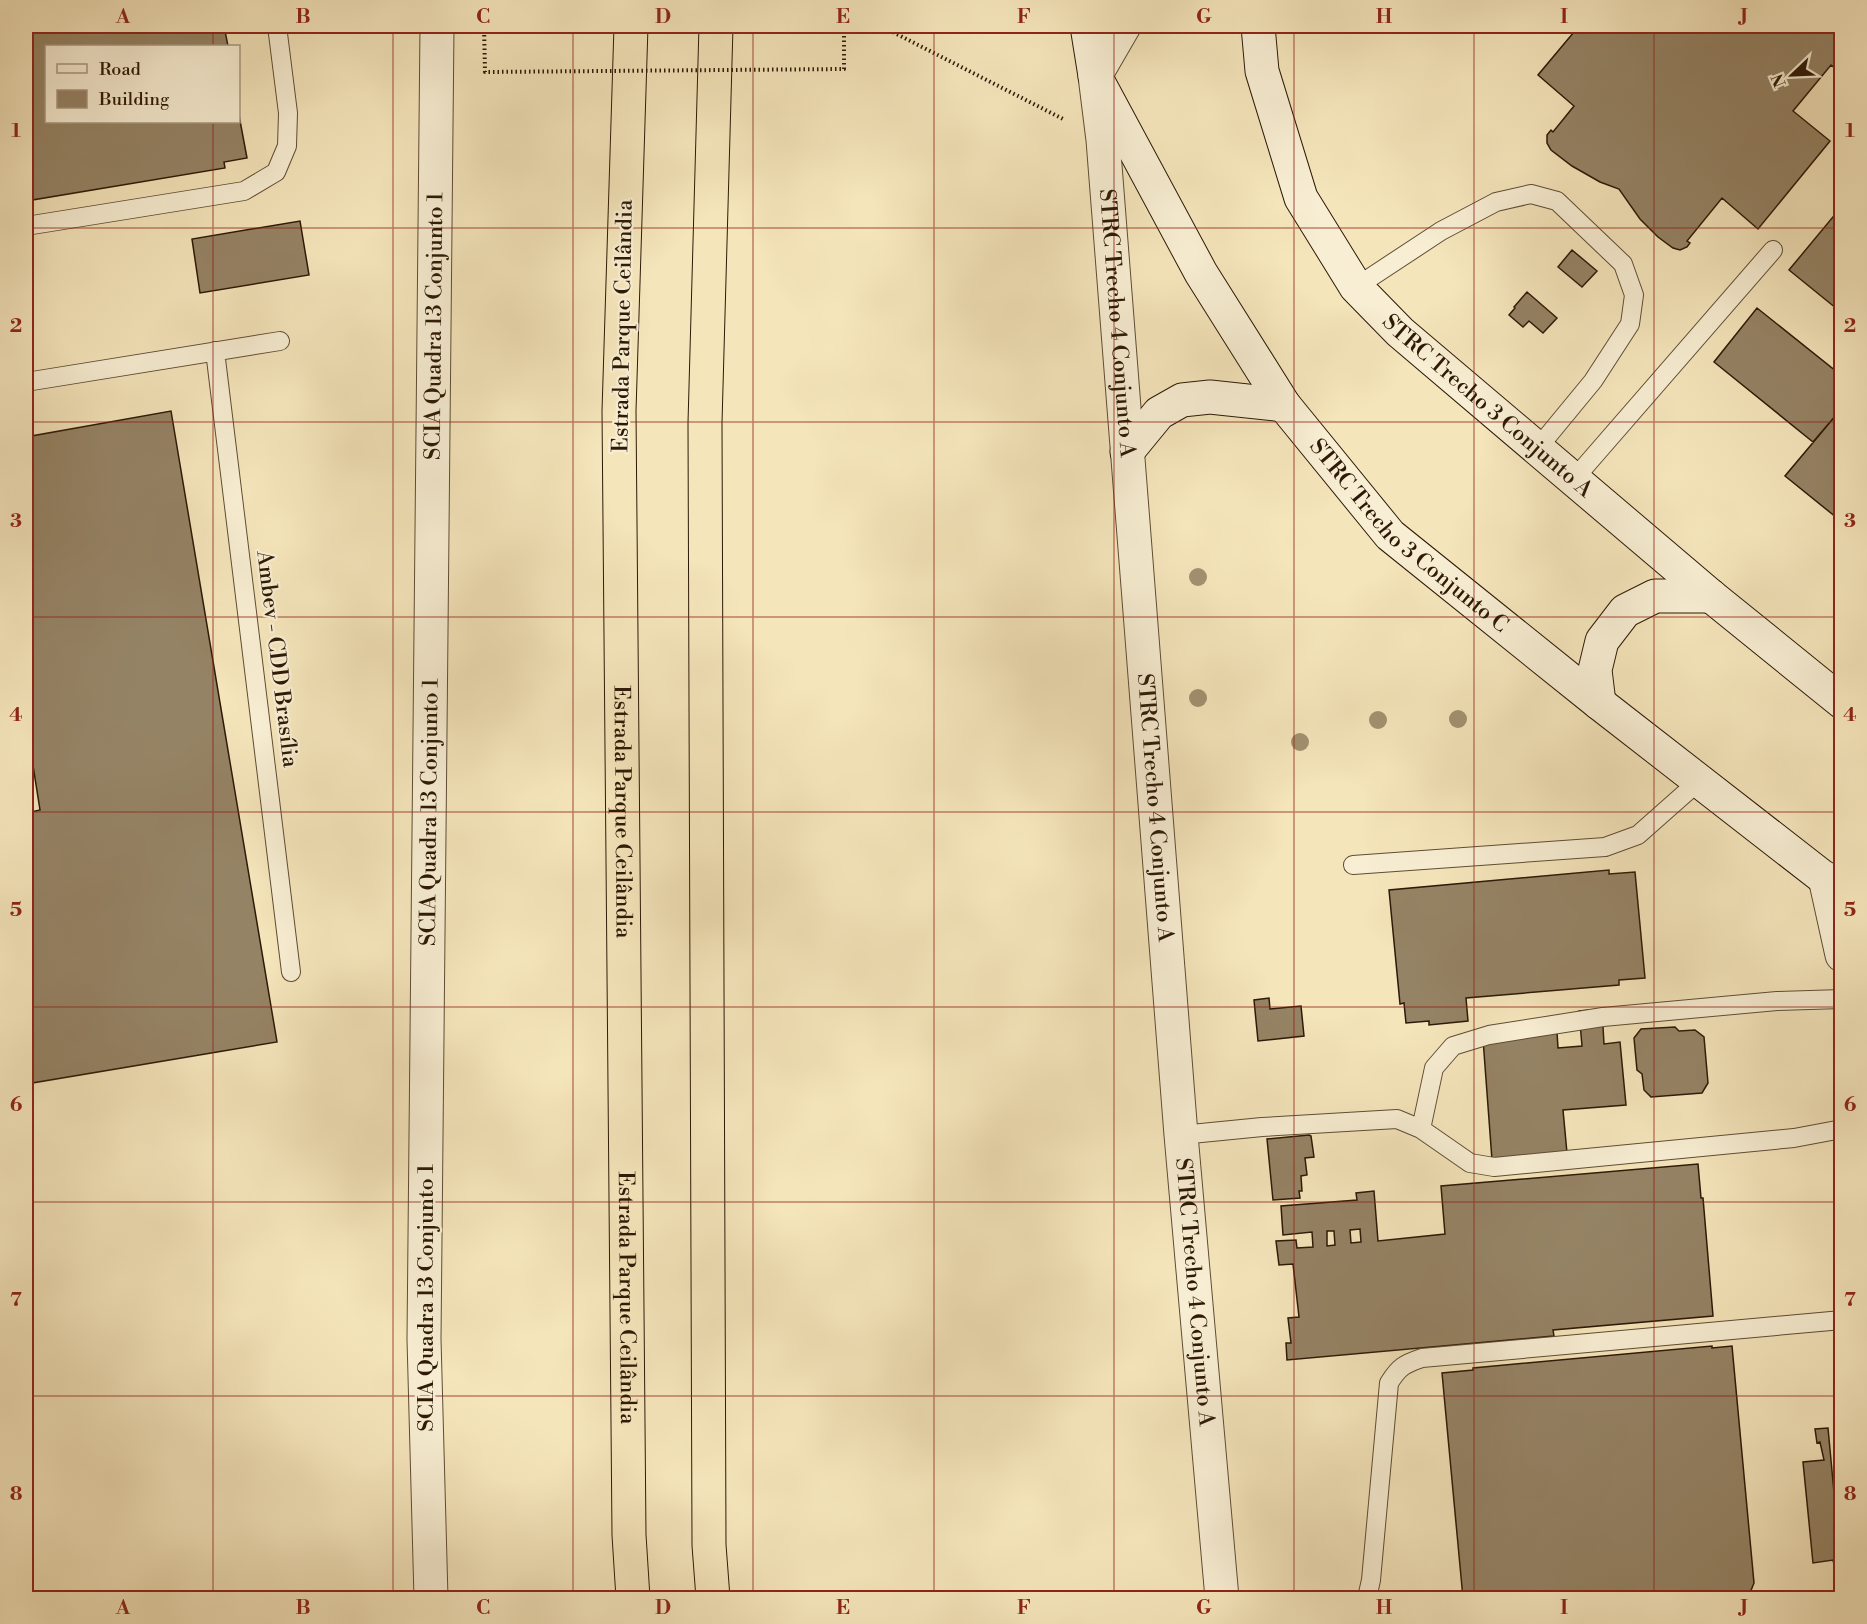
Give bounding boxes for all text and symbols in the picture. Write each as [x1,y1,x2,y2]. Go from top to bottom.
text: A [115,5,131,30]
text: B [295,5,311,30]
text: C [476,5,490,30]
text: D [655,5,671,30]
text: E [836,5,850,30]
text: F [1017,5,1031,30]
text: G [1196,5,1212,30]
text: H [1376,5,1393,30]
text: I [1560,5,1568,30]
text: J [1737,5,1748,30]
legend [45,45,240,123]
north arrow [1762,45,1822,105]
text: Road [99,58,142,81]
text: N [1767,70,1791,90]
text: Building [98,88,170,111]
text: 1 [11,119,21,144]
text: 1 [1845,119,1855,144]
street label: STRC Trecho 4 Conjunto A [1093,188,1141,459]
street label: SCIA Quadra 13 Conjunto 1 [419,192,449,460]
street label: Estrada Parque Ceilândia [607,199,639,453]
street label: STRC Trecho 3 Conjunto A [1377,308,1599,504]
text: 2 [10,314,22,339]
text: 2 [1844,314,1856,339]
street label: STRC Trecho 3 Conjunto C [1304,433,1514,638]
text: 3 [10,509,22,534]
text: 3 [1844,509,1856,534]
street label: Ambev - CDD Brasília [250,548,304,770]
street label: STRC Trecho 4 Conjunto A [1131,672,1179,944]
street label: SCIA Quadra 13 Conjunto 1 [414,678,444,946]
street label: Estrada Parque Ceilândia [608,685,637,939]
text: 4 [9,703,23,728]
text: 4 [1843,703,1857,728]
text: 5 [10,898,22,923]
text: 5 [1844,898,1856,923]
text: 6 [10,1093,23,1118]
text: 6 [1844,1093,1857,1118]
street label: STRC Trecho 4 Conjunto A [1170,1157,1220,1428]
street label: SCIA Quadra 13 Conjunto 1 [413,1164,440,1432]
street label: Estrada Parque Ceilândia [612,1171,642,1425]
text: 7 [10,1288,22,1313]
text: 7 [1844,1288,1856,1313]
text: 8 [10,1482,23,1507]
text: 8 [1844,1482,1857,1507]
text: A [115,1596,131,1621]
text: B [295,1596,311,1621]
text: C [476,1596,490,1621]
text: D [655,1596,671,1621]
text: E [836,1596,850,1621]
text: F [1017,1596,1031,1621]
text: G [1196,1596,1212,1621]
text: H [1376,1596,1393,1621]
text: I [1560,1596,1568,1621]
text: J [1737,1596,1748,1621]

